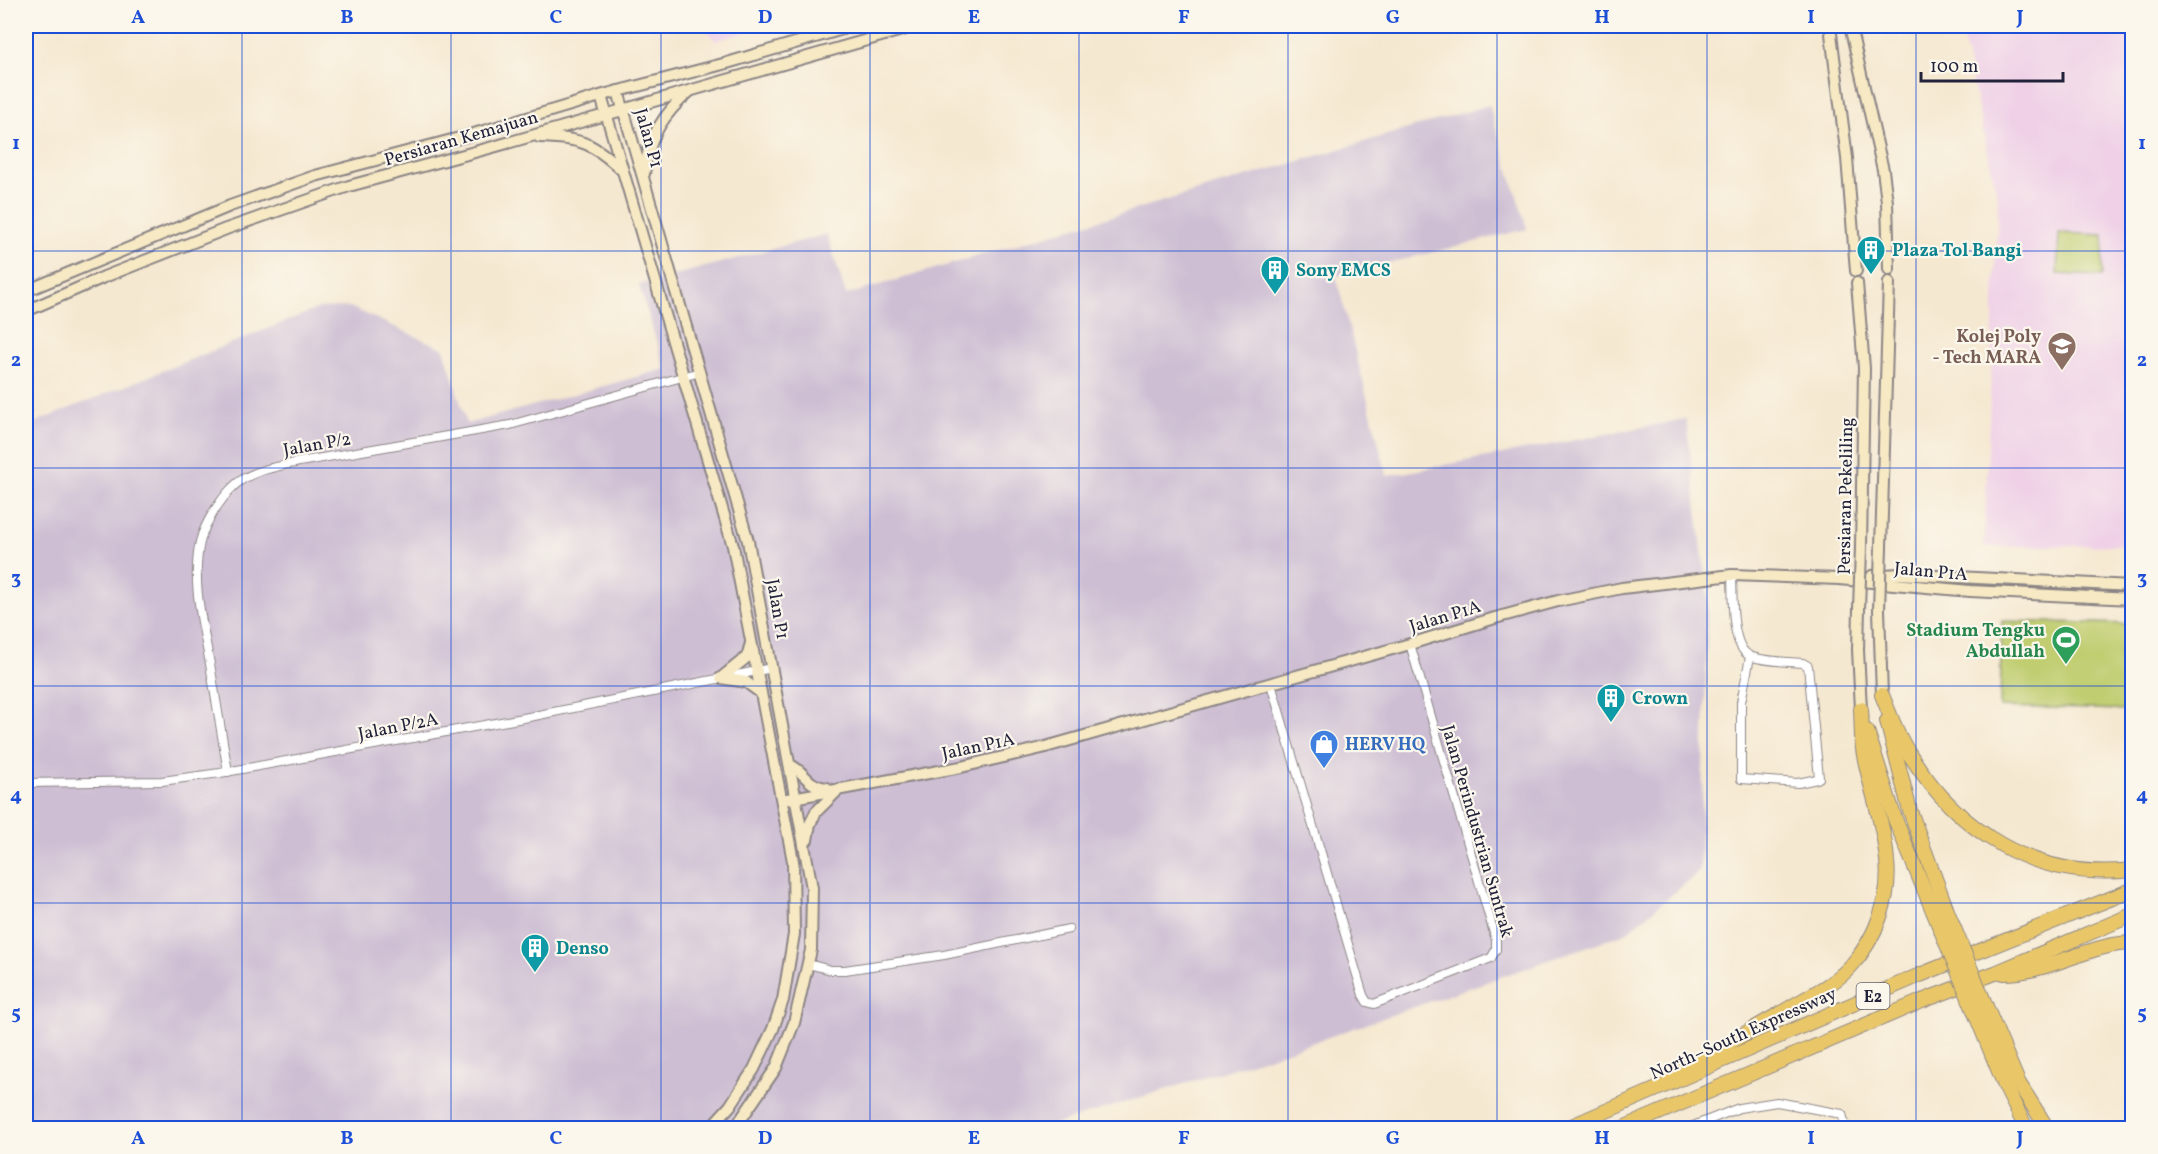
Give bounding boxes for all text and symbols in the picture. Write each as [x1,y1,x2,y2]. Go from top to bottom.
text: A [131,4,145,32]
text: B [340,4,354,32]
text: C [550,4,563,32]
text: D [758,4,772,32]
text: E [968,4,980,32]
text: F [1178,4,1190,32]
text: G [1386,4,1400,32]
text: H [1594,4,1610,32]
text: I [1807,4,1815,32]
text: J [2015,4,2024,32]
scale bar [1921,45,2064,83]
text: 100 m [1930,55,1979,80]
street label: Persiaran Kemajuan [382,105,542,173]
street label: Jalan P1 [627,106,668,171]
text: 1 [12,130,20,158]
text: 1 [2138,130,2146,158]
building icon: Plaza Tol Bangi [1855,234,1887,276]
place label: Plaza Tol Bangi [1892,239,2022,264]
building icon: Sony EMCS [1259,254,1291,296]
place label: Sony EMCS [1296,259,1391,284]
place label: Kolej Poly - Tech MARA [1932,325,2041,371]
school or university icon: Kolej Poly - Tech MARA [2046,330,2078,372]
text: 2 [11,347,21,375]
text: 2 [2137,347,2147,375]
street label: Persiaran Pekeliling [1833,417,1860,575]
street label: Jalan P/2 [281,427,353,464]
street label: Jalan P1A [1893,557,1969,588]
text: 3 [11,565,21,593]
text: 3 [2137,565,2147,593]
street label: Jalan P1 [759,577,794,641]
street label: Jalan P1A [1407,595,1485,640]
place label: Stadium Tengku Abdullah [1906,619,2045,665]
sports icon: Stadium Tengku Abdullah [2050,624,2082,666]
building icon: Crown [1595,682,1627,724]
place label: Crown [1632,687,1688,712]
street label: Jalan P/2A [356,707,441,747]
street label: Jalan Perindustrian Suntrak [1434,722,1519,941]
street label: Jalan P1A [940,728,1017,767]
shop icon: HERV HQ [1308,728,1340,770]
place label: HERV HQ [1345,733,1426,758]
text: 4 [10,782,22,810]
text: 4 [2136,782,2148,810]
building icon: Denso [519,932,551,974]
place label: Denso [556,937,609,962]
street label: North–South Expressway [1646,982,1841,1087]
road number: E2 [1856,983,1890,1009]
text: 5 [11,1000,21,1028]
text: 5 [2137,1000,2147,1028]
text: A [131,1125,145,1153]
text: B [340,1125,354,1153]
text: C [550,1125,563,1153]
text: D [758,1125,772,1153]
text: E [968,1125,980,1153]
text: F [1178,1125,1190,1153]
text: G [1386,1125,1400,1153]
text: H [1594,1125,1610,1153]
text: I [1807,1125,1815,1153]
text: J [2015,1125,2024,1153]

